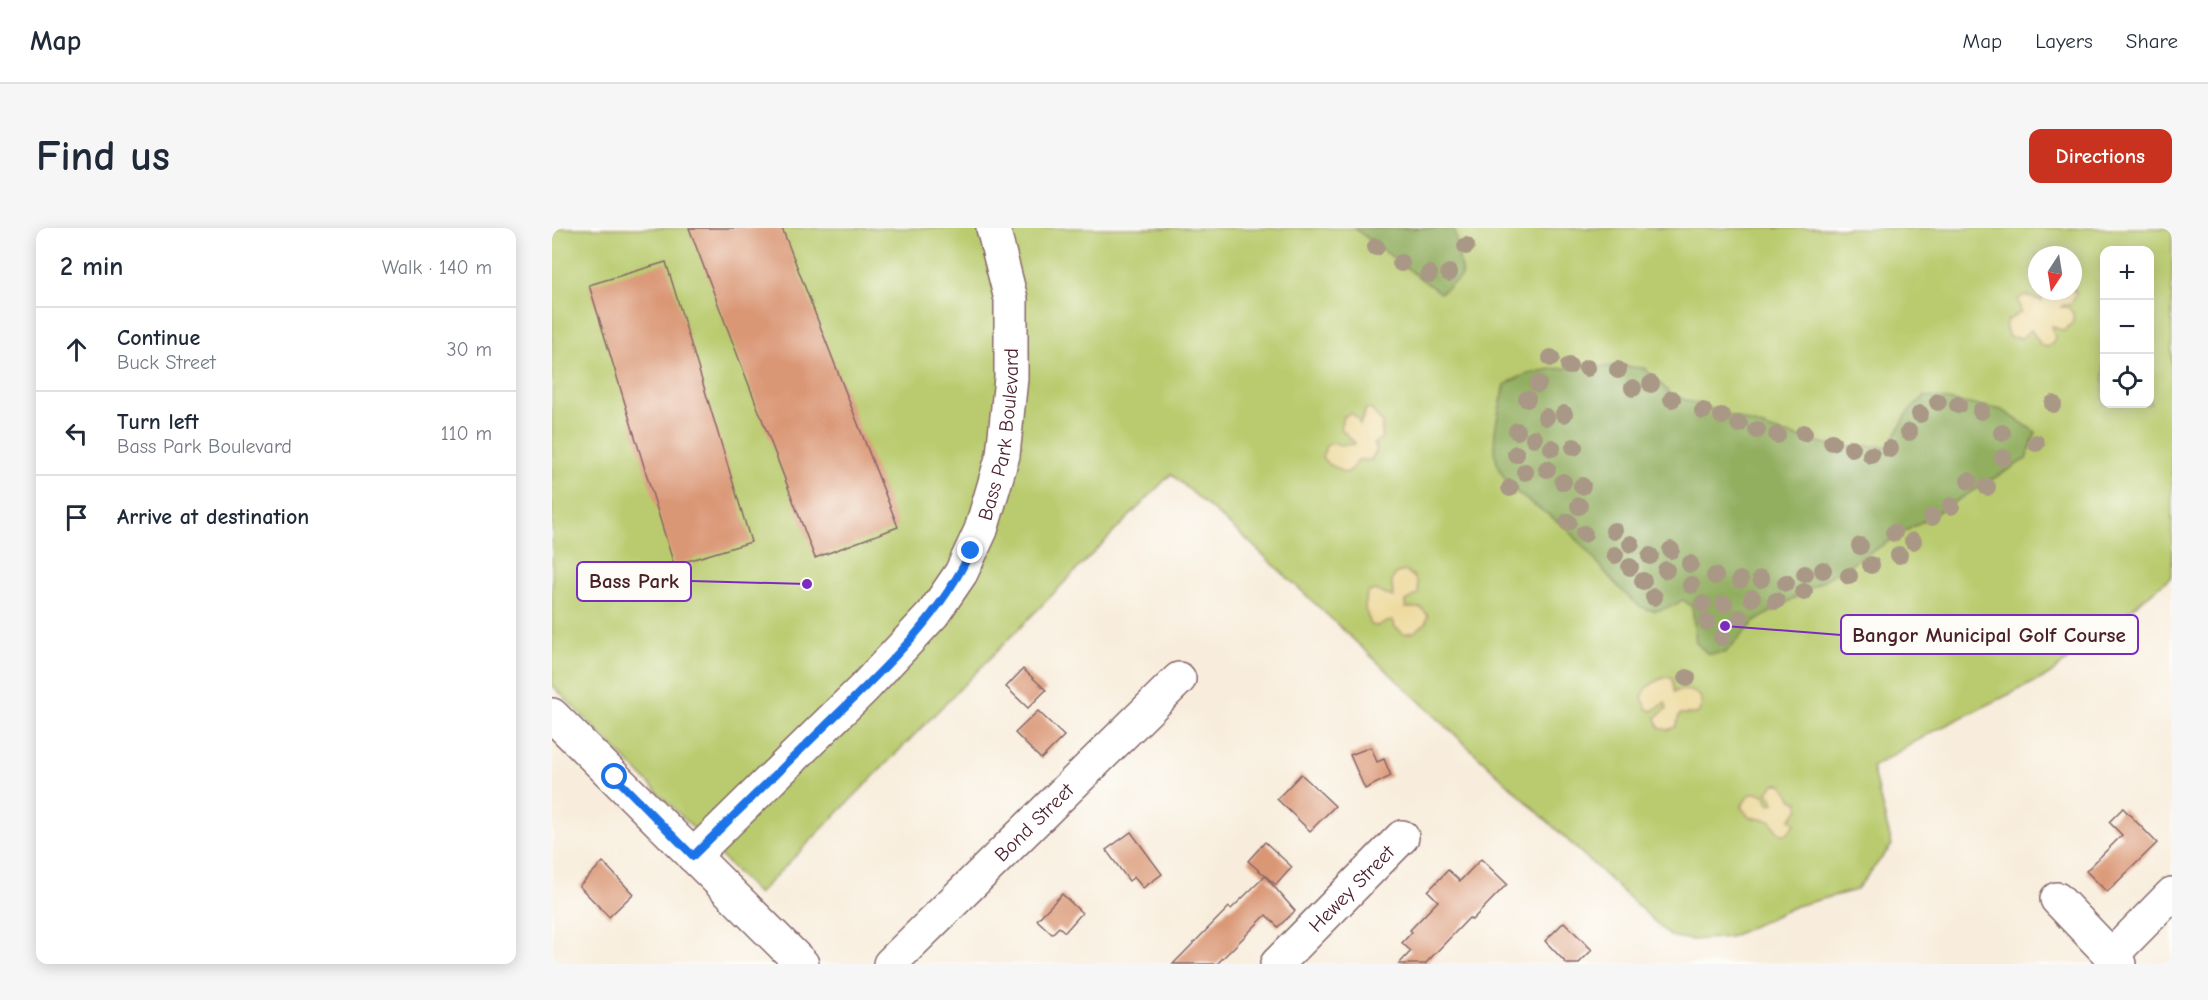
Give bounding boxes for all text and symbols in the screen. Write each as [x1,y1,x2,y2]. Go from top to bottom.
text: Map [30,25,81,57]
text: Map [1963,29,2002,53]
text: Layers [2035,29,2093,53]
text: Share [2126,29,2178,53]
button: Directions [2029,129,2172,183]
text: Find us [36,132,170,181]
north arrow [2028,246,2082,300]
map controls [2100,246,2154,408]
button: + [2100,246,2154,300]
text: 2 min [60,252,123,282]
text: Walk · 140 m [382,256,492,279]
button: − [2100,300,2154,354]
text: Continue [117,325,200,351]
icon: ahead [60,333,93,366]
text: 30 m [446,338,492,361]
street label: Bass Park Boulevard [973,348,1023,523]
text: Buck Street [117,351,216,374]
button: locate [2100,354,2154,408]
text: Turn left [117,409,199,435]
icon: left [60,417,93,450]
text: 110 m [441,422,492,445]
text: Bass Park Boulevard [117,435,292,458]
icon: arrive [60,501,93,534]
text: Arrive at destination [117,504,309,530]
route end [957,537,983,563]
callout: Bass Park [577,562,691,601]
text: Bass Park [589,569,680,593]
callout: Bangor Municipal Golf Course [1841,615,2138,654]
text: Bangor Municipal Golf Course [1852,623,2126,647]
route start [601,763,627,789]
street label: Bond Street [990,778,1079,866]
street label: Hewey Street [1304,840,1400,937]

